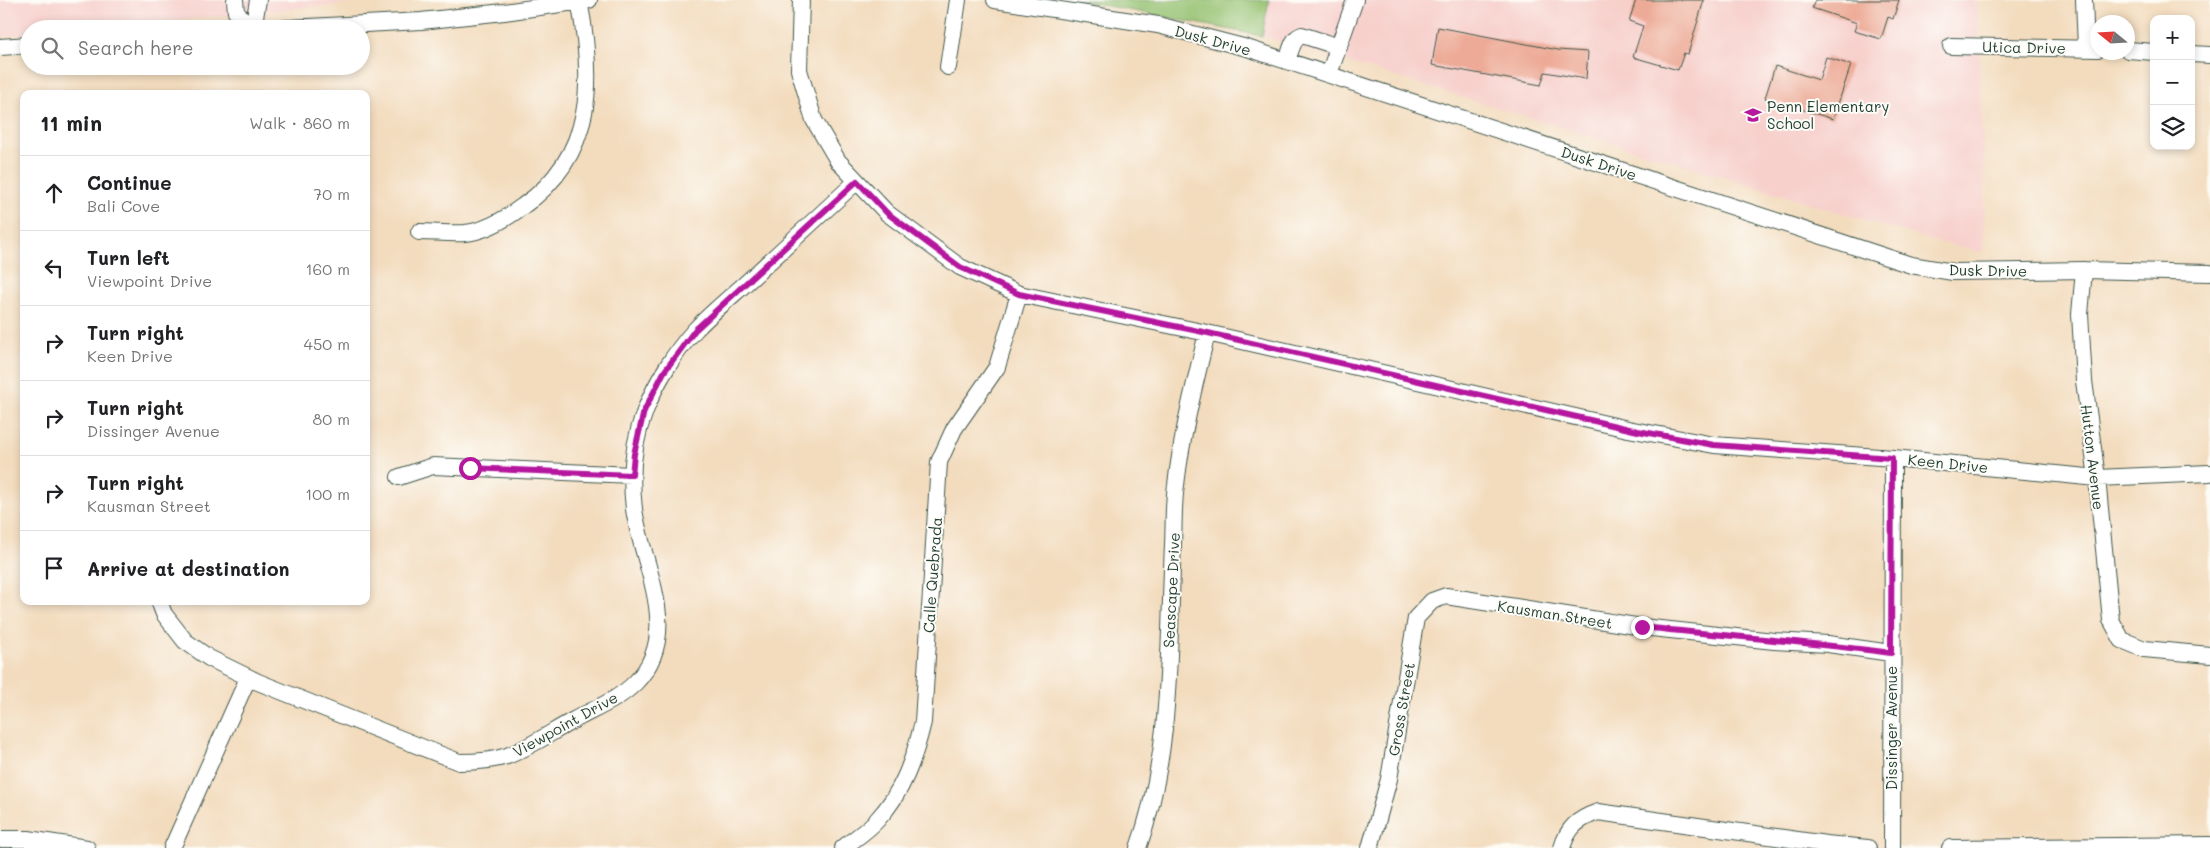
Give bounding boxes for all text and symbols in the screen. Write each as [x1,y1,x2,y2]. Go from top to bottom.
north arrow [2090,15,2135,60]
map controls [2150,15,2195,150]
button: + [2150,15,2195,60]
search box [20,20,370,75]
street label: Dusk Drive [1173,20,1253,60]
icon: search [38,34,66,62]
text: Search here [78,35,194,60]
street label: Utica Drive [1982,36,2066,58]
button: − [2150,60,2195,105]
place label: Penn Elementary School [1767,96,1890,133]
school or university icon: Penn Elementary School [1743,105,1763,125]
button: layers [2150,105,2195,150]
text: 11 min [40,109,102,136]
text: Walk · 860 m [249,112,350,133]
street label: Dusk Drive [1559,141,1639,185]
text: Continue [87,170,172,195]
icon: ahead [40,179,68,207]
text: 70 m [313,183,350,204]
text: Bali Cove [87,195,160,216]
text: Turn left [87,245,170,270]
icon: left [40,254,68,282]
text: 160 m [305,258,350,279]
street label: Dusk Drive [1949,259,2027,281]
text: Viewpoint Drive [87,270,212,291]
text: Turn right [87,320,184,345]
icon: right [40,329,68,357]
text: 450 m [304,333,350,354]
text: Keen Drive [87,345,173,366]
text: Turn right [87,395,184,420]
street label: Hutton Avenue [2077,403,2109,511]
icon: right [40,404,68,432]
text: 80 m [313,408,350,429]
text: Dissinger Avenue [87,420,220,441]
street label: Keen Drive [1907,449,1989,477]
route start [459,457,482,480]
text: Turn right [87,470,184,495]
icon: right [40,479,68,507]
text: 100 m [305,483,350,504]
text: Kausman Street [87,495,211,516]
street label: Calle Quebrada [918,516,946,634]
street label: Seascape Drive [1158,532,1184,648]
icon: arrive [40,554,68,582]
text: Arrive at destination [87,556,290,581]
street label: Kausman Street [1496,595,1614,633]
route end [1631,616,1654,639]
street label: Gross Street [1383,661,1419,757]
street label: Dissinger Avenue [1881,666,1901,790]
street label: Viewpoint Drive [509,687,621,761]

